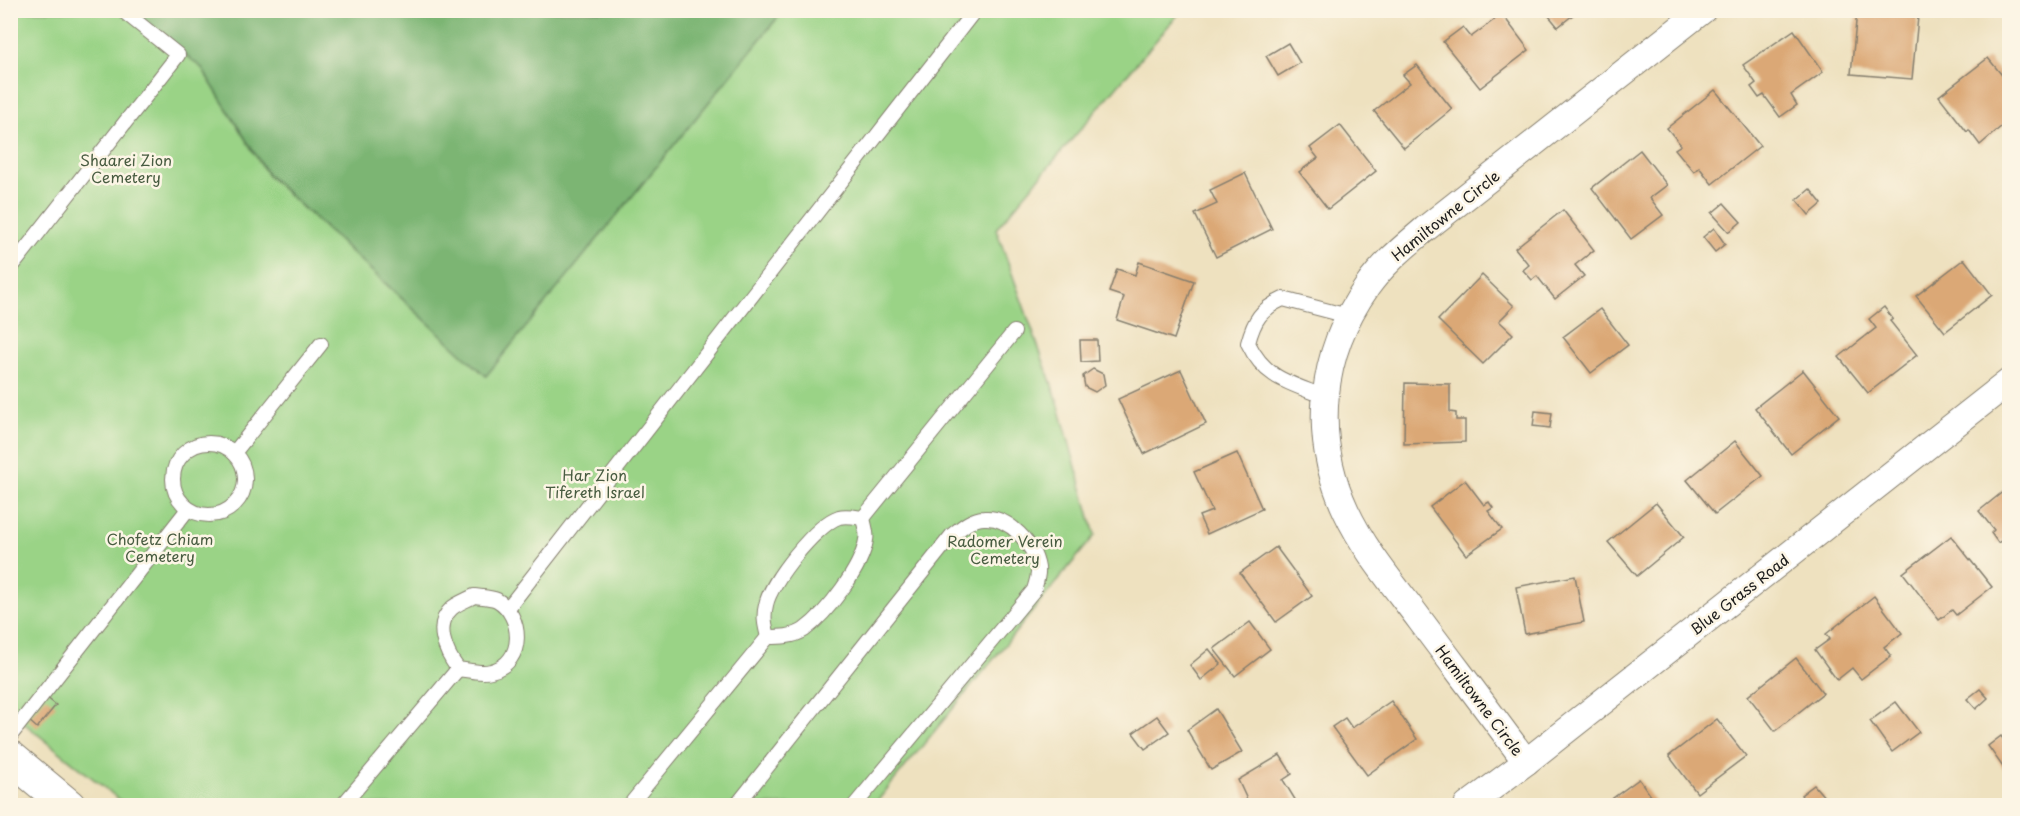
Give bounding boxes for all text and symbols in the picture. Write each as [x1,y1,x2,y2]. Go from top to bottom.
park label: Shaarei Zion Cemetery [80,148,172,188]
street label: Hamiltowne Circle [1386,164,1504,266]
park label: Har Zion Tifereth Israel [545,463,645,503]
park label: Chofetz Chiam Cemetery [107,527,213,567]
park label: Radomer Verein Cemetery [947,529,1063,569]
street label: Blue Grass Road [1685,548,1793,640]
street label: Hamiltowne Circle [1431,640,1529,760]

